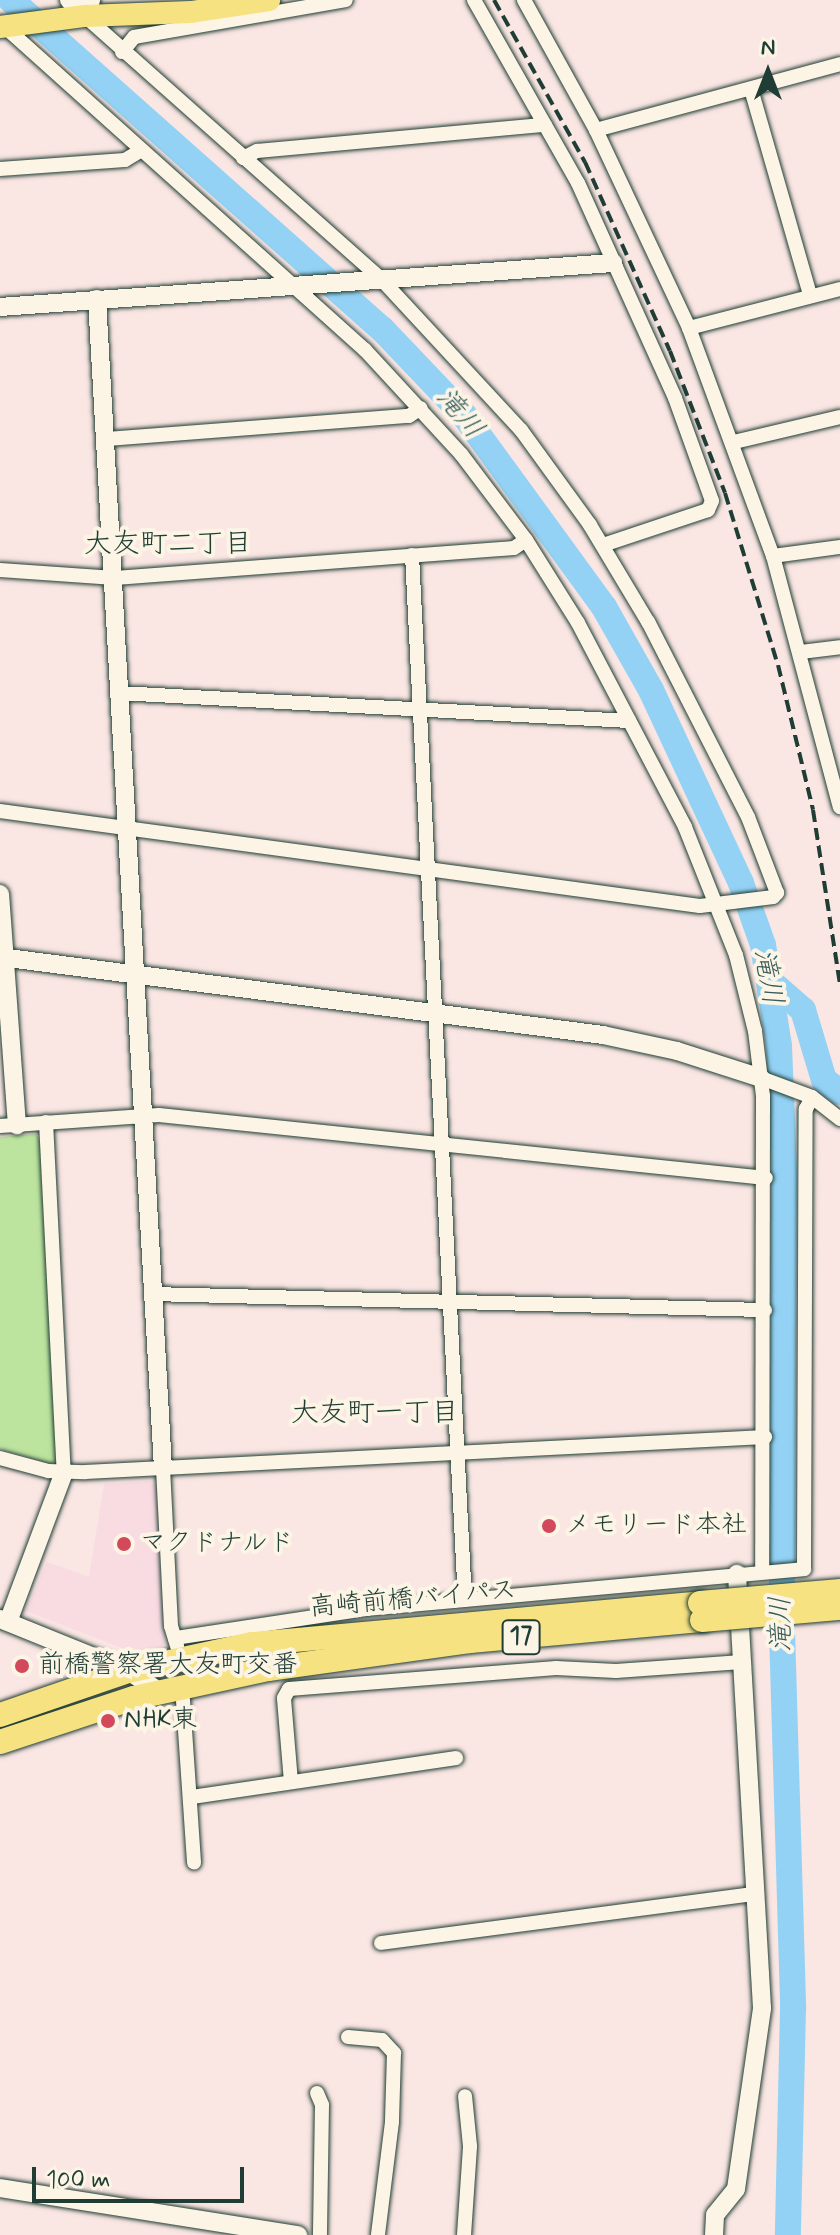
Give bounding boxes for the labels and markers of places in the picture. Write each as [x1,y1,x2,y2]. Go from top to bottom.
place label: メモリード本社 [565,1510,747,1542]
marker: メモリード本社 [540,1517,558,1535]
place label: マクドナルド [140,1528,296,1560]
marker: マクドナルド [115,1535,133,1553]
place label: 前橋警察署大友町交番 [38,1650,298,1682]
marker: 前橋警察署大友町交番 [13,1657,31,1675]
place label: NHK東 [124,1705,198,1737]
marker: NHK東 [99,1712,117,1730]

